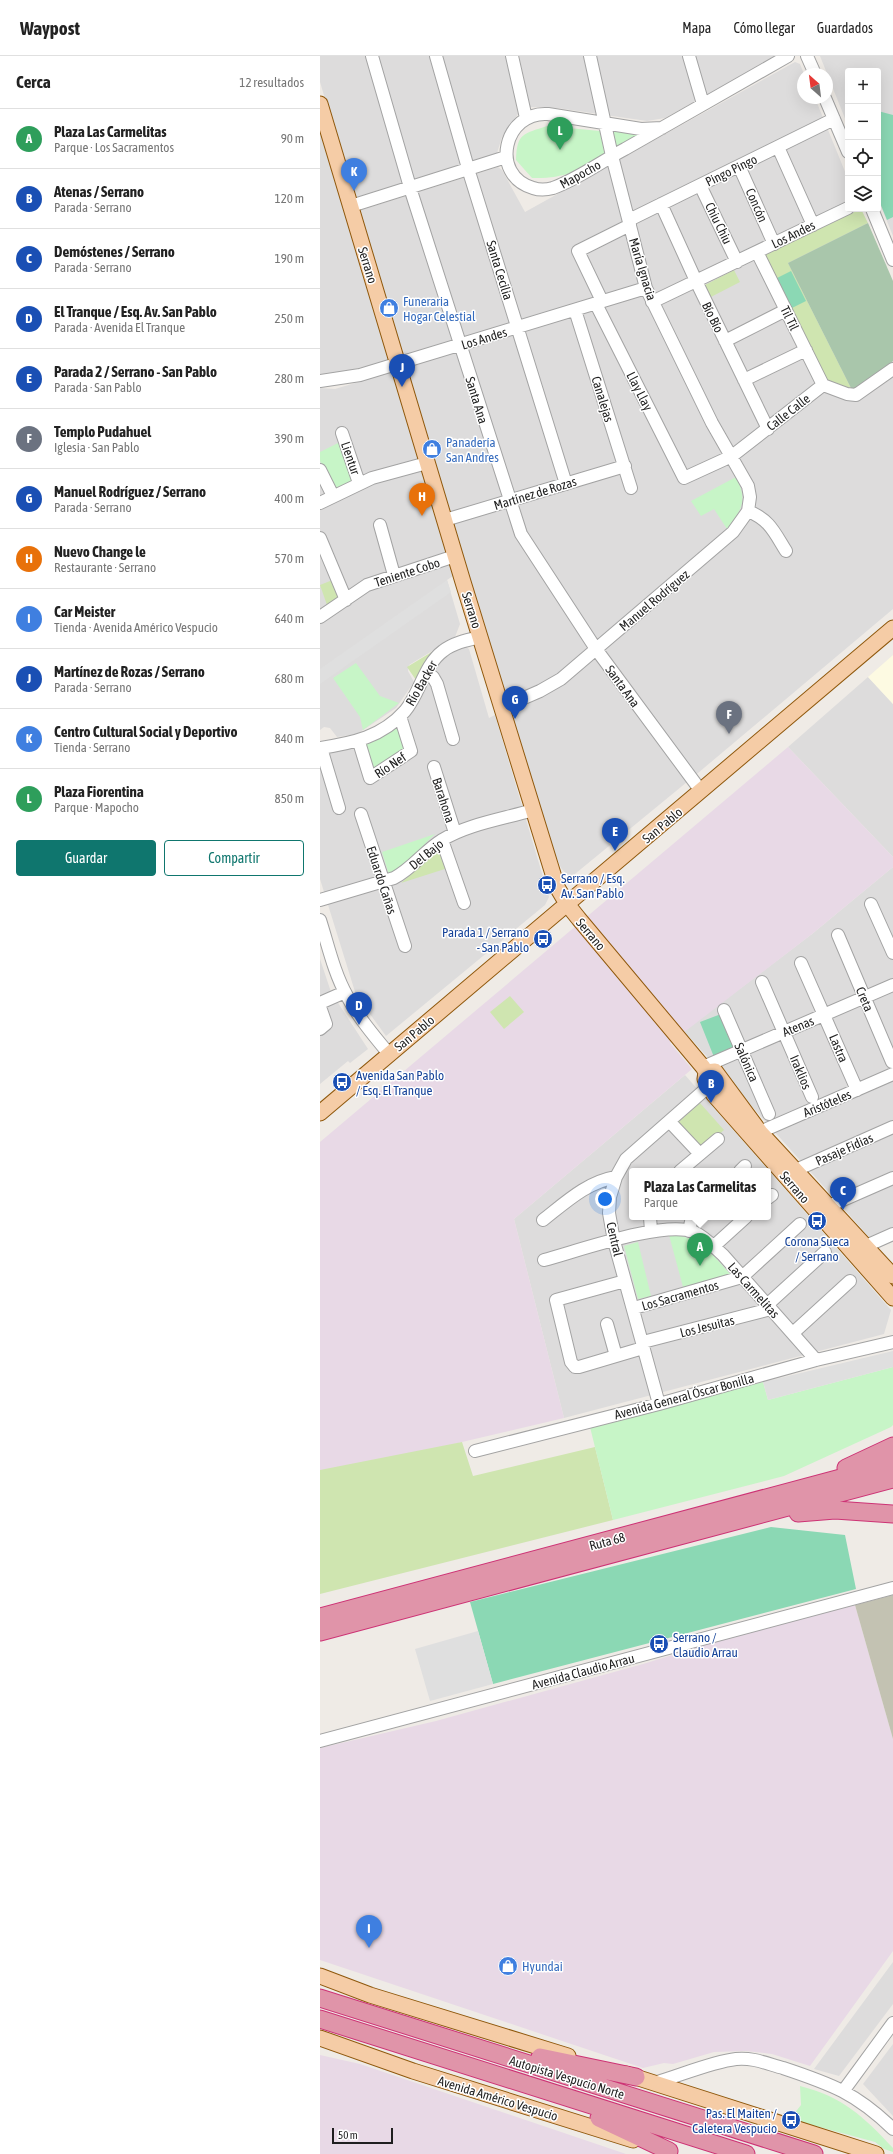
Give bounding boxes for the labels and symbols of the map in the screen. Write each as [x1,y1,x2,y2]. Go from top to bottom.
north arrow [797,68,833,104]
pin: L [547,117,573,150]
street label: Pingo Pingo [703,152,759,189]
street label: Mapocho [557,157,603,192]
pin: K [341,158,367,191]
street label: Concón [742,186,771,224]
street label: Chiu Chiu [702,200,735,247]
street label: Los Andes [769,217,818,251]
street label: María Ignacia [626,236,659,302]
street label: Santa Cecilia [483,239,516,302]
street label: Serrano [355,245,380,285]
place label: Funeraria Hogar Celestial [403,294,476,324]
shop icon: Funeraria Hogar Celestial [378,297,400,319]
street label: Bío Bío [699,299,726,335]
street label: Til Til [777,303,802,333]
street label: Los Andes [460,324,509,352]
pin: J [389,354,415,387]
street label: Llay Llay [623,369,656,414]
street label: Canalejas [588,374,617,424]
street label: Santa Ana [462,375,491,425]
street label: Calle Calle [764,391,813,434]
place label: Panadería San Andres [446,435,499,465]
shop icon: Panadería San Andres [421,438,443,460]
street label: Lientur [338,440,363,477]
street label: Martínez de Rozas [492,474,579,513]
pin: H [409,483,435,516]
street label: Teniente Cobo [373,555,442,590]
street label: Manuel Rodríguez [616,567,693,634]
street label: Serrano [459,590,484,630]
street label: Río Backer [403,658,440,708]
street label: Santa Ana [602,662,643,710]
pin: G [502,686,528,719]
pin: F [716,701,742,734]
street label: Río Nef [372,749,409,781]
street label: Barahona [429,776,458,825]
street label: San Pablo [639,804,685,846]
pin: E [602,818,628,851]
street label: Del Bajo [406,836,446,873]
street label: Eduardo Cañas [363,844,400,917]
place label: Serrano / Esq. Av. San Pablo [561,871,625,901]
bus stop icon: Serrano / Esq. Av. San Pablo [536,874,558,896]
street label: Serrano [573,915,608,953]
place label: Parada 1 / Serrano - San Pablo [442,925,529,955]
bus stop icon: Parada 1 / Serrano - San Pablo [532,928,554,950]
street label: Creta [853,985,876,1014]
pin: D [346,992,372,1025]
street label: San Pablo [391,1012,437,1054]
street label: Atenas [780,1013,817,1040]
street label: Lastra [826,1032,851,1064]
street label: Salónica [731,1040,762,1084]
street label: Iraklios [787,1053,815,1092]
place label: Avenida San Pablo / Esq. El Tranque [356,1068,444,1098]
pin: B [698,1070,724,1103]
bus stop icon: Avenida San Pablo / Esq. El Tranque [331,1071,353,1093]
street label: Aristóteles [801,1086,854,1120]
street label: Pasaje Fidias [813,1130,876,1169]
street label: Serrano [777,1168,812,1206]
pin: C [830,1177,856,1210]
your location [595,1189,615,1209]
bus stop icon: Corona Sueca / Serrano [806,1210,828,1232]
street label: Central [603,1220,626,1258]
pin: A [687,1233,713,1266]
place label: Corona Sueca / Serrano [785,1234,849,1264]
street label: Las Carmelitas [725,1260,783,1321]
street label: Los Sacramentos [640,1277,721,1314]
street label: Los Jesuitas [678,1312,736,1341]
street label: Avenida General Óscar Bonilla [613,1371,756,1422]
street label: Ruta 68 [588,1530,627,1553]
place label: Serrano / Claudio Arrau [673,1630,738,1660]
bus stop icon: Serrano / Claudio Arrau [648,1633,670,1655]
street label: Avenida Claudio Arrau [530,1651,636,1692]
pin: I [356,1915,382,1948]
shop icon: Hyundai [497,1955,519,1977]
place label: Hyundai [522,1959,563,1974]
street label: Autopista Vespucio Norte [508,2053,626,2102]
street label: Avenida Américo Vespucio [436,2073,560,2124]
place label: Pas. El Maiten / Caletera Vespucio [692,2106,778,2136]
bus stop icon: Pas. El Maiten / Caletera Vespucio [780,2109,802,2131]
scale bar [332,2126,393,2145]

